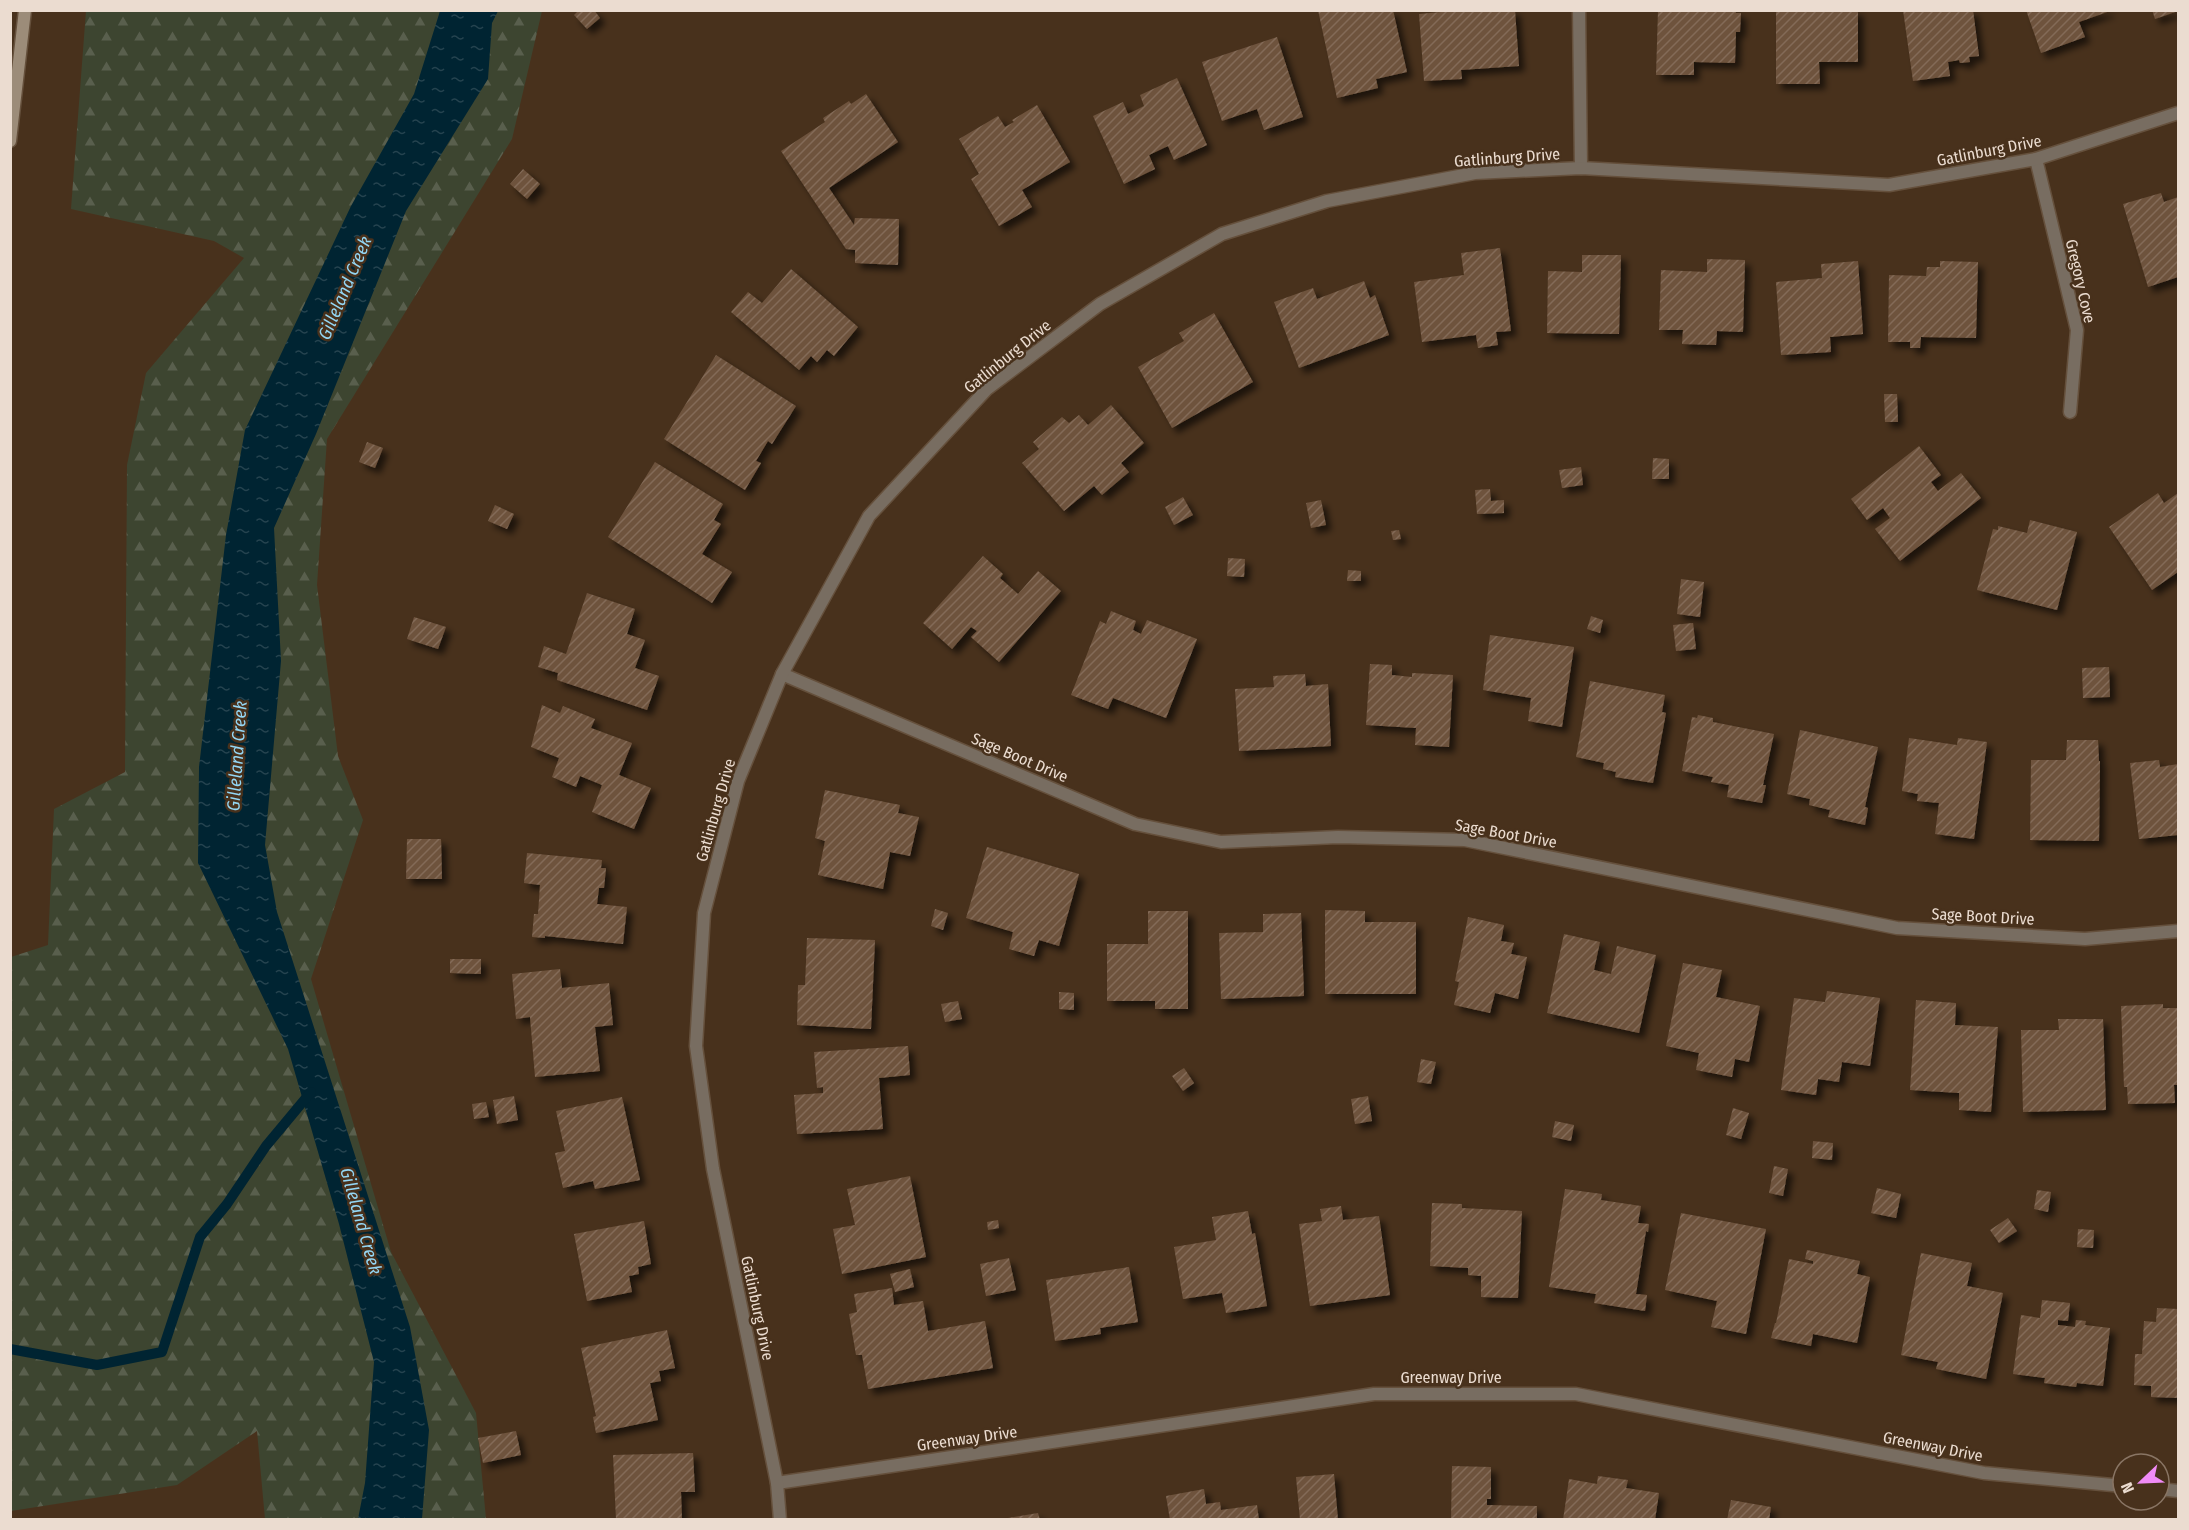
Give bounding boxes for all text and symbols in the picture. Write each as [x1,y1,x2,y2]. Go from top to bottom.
street label: Gatlinburg Drive [1935,131,2043,170]
street label: Gatlinburg Drive [1453,144,1561,171]
water label: Gilleland Creek [313,233,377,343]
street label: Gregory Cove [2062,237,2099,325]
street label: Gatlinburg Drive [960,316,1055,397]
water label: Gilleland Creek [222,700,252,812]
street label: Sage Boot Drive [969,729,1071,786]
street label: Gatlinburg Drive [692,756,739,864]
street label: Sage Boot Drive [1454,815,1558,852]
street label: Sage Boot Drive [1931,904,2035,929]
water label: Gilleland Creek [335,1165,387,1277]
street label: Gatlinburg Drive [737,1254,778,1362]
street label: Greenway Drive [1400,1368,1502,1387]
street label: Greenway Drive [916,1422,1019,1455]
street label: Greenway Drive [1881,1428,1984,1465]
north arrow [2111,1452,2171,1512]
text: N [2117,1480,2138,1496]

